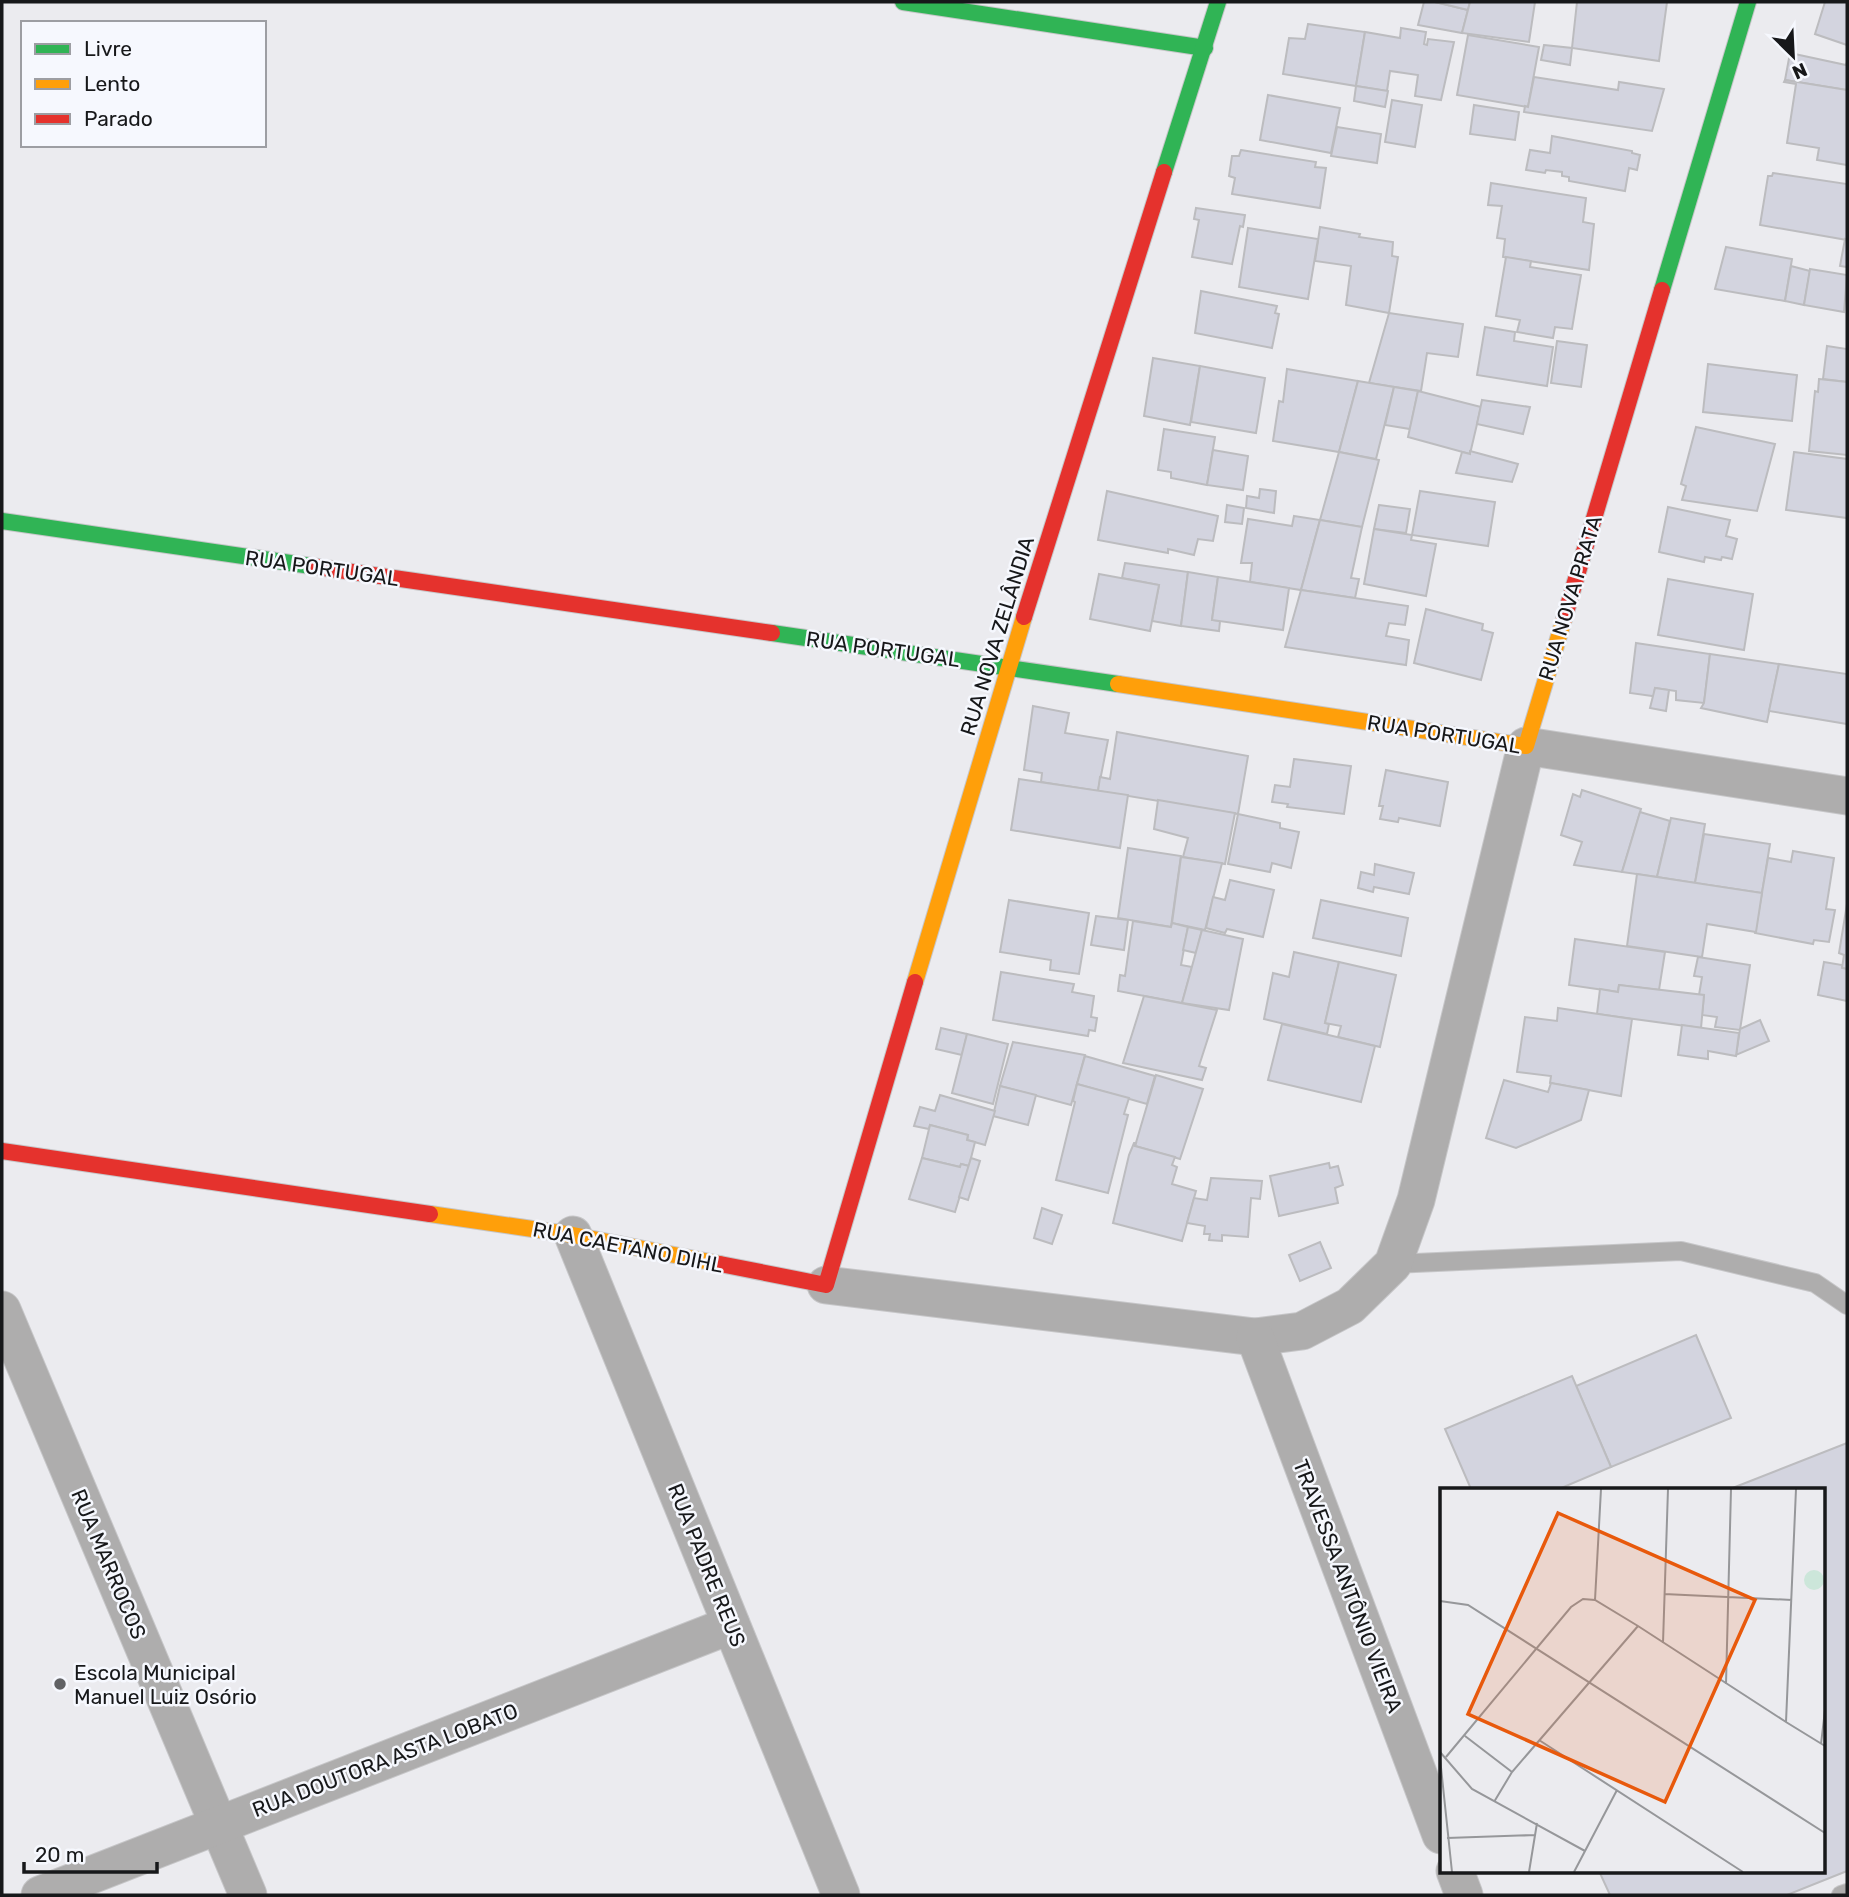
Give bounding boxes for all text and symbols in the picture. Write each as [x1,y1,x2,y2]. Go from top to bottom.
legend [21,21,266,147]
north arrow [1758,21,1828,91]
text: Livre [84,36,132,61]
text: N [1789,58,1811,84]
text: Lento [84,71,140,96]
text: Parado [84,106,153,131]
street label: RUA NOVA PRATA [1533,513,1607,683]
street label: RUA NOVA ZELÂNDIA [955,533,1039,739]
street label: RUA PORTUGAL [244,545,401,591]
street label: RUA PORTUGAL [805,626,962,672]
street label: RUA PORTUGAL [1366,710,1523,758]
street label: RUA CAETANO DIHL [531,1216,725,1278]
street label: TRAVESSA ANTÔNIO VIEIRA [1288,1456,1408,1716]
street label: RUA PADRE REUS [663,1480,751,1650]
street label: RUA MARROCOS [66,1485,152,1643]
inset map [1440,1488,1825,1872]
place label: Escola Municipal Manuel Luiz Osório [74,1660,257,1709]
marker: Escola Municipal Manuel Luiz Osório [52,1676,68,1692]
street label: RUA DOUTORA ASTA LOBATO [249,1698,521,1822]
scale bar [24,1830,158,1874]
text: 20 m [35,1842,84,1867]

